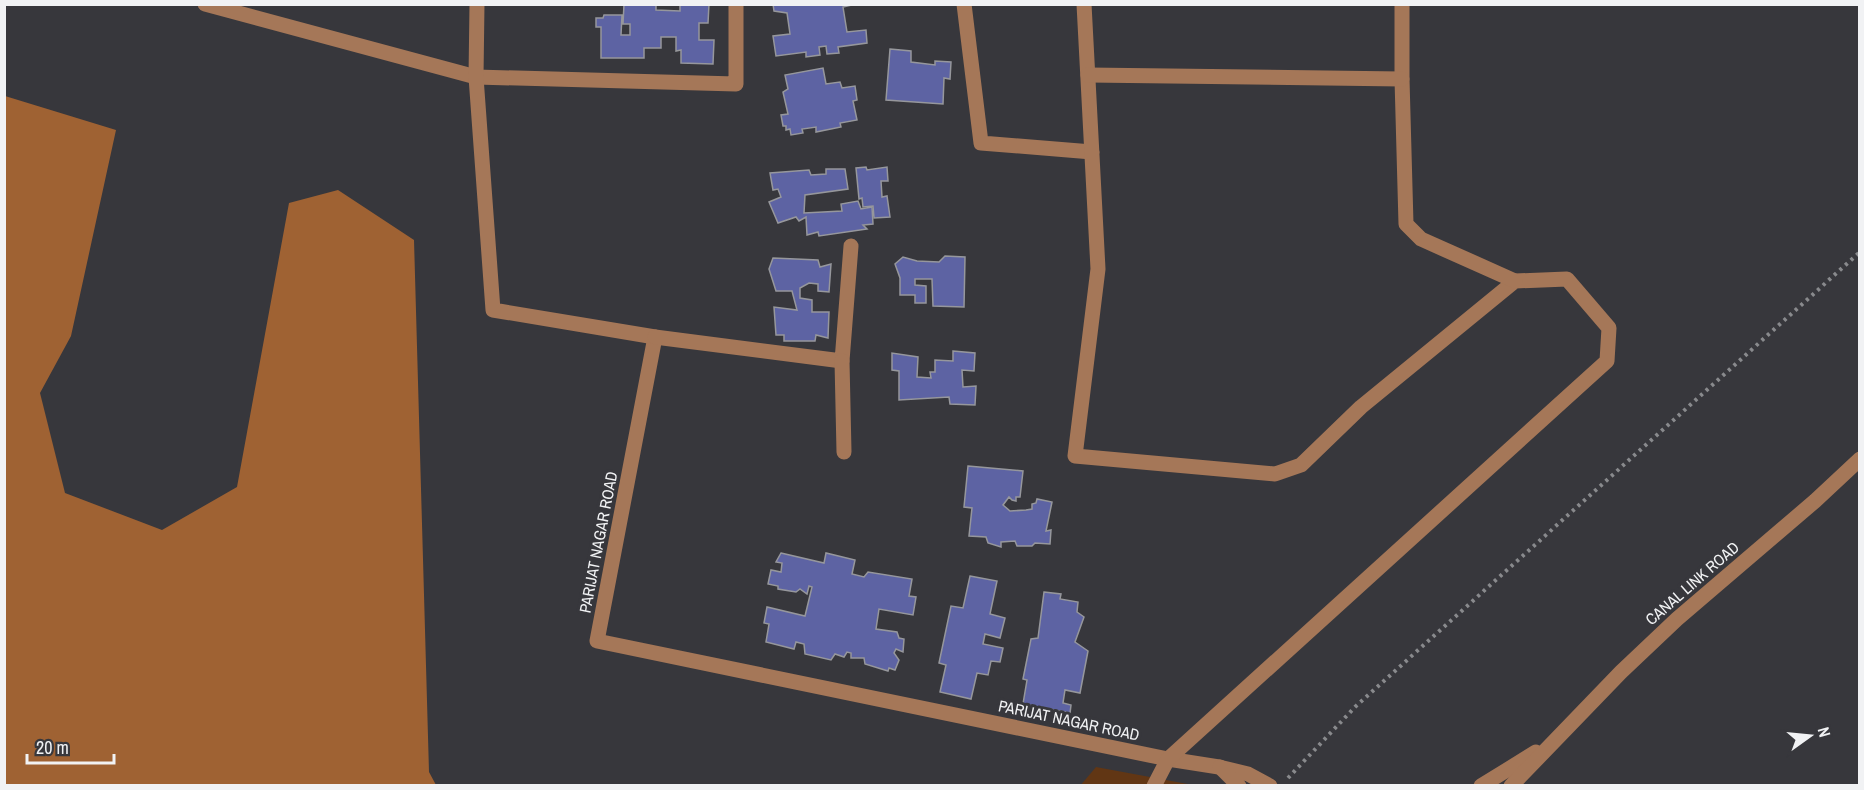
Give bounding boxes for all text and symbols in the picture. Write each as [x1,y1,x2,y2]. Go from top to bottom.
street label: PARIJAT NAGAR ROAD [573,469,623,615]
street label: CANAL LINK ROAD [1640,536,1744,630]
street label: PARIJAT NAGAR ROAD [996,694,1142,746]
north arrow [1780,706,1840,766]
text: N [1813,725,1836,740]
scale bar [27,727,114,765]
text: 20 m [36,735,69,760]

